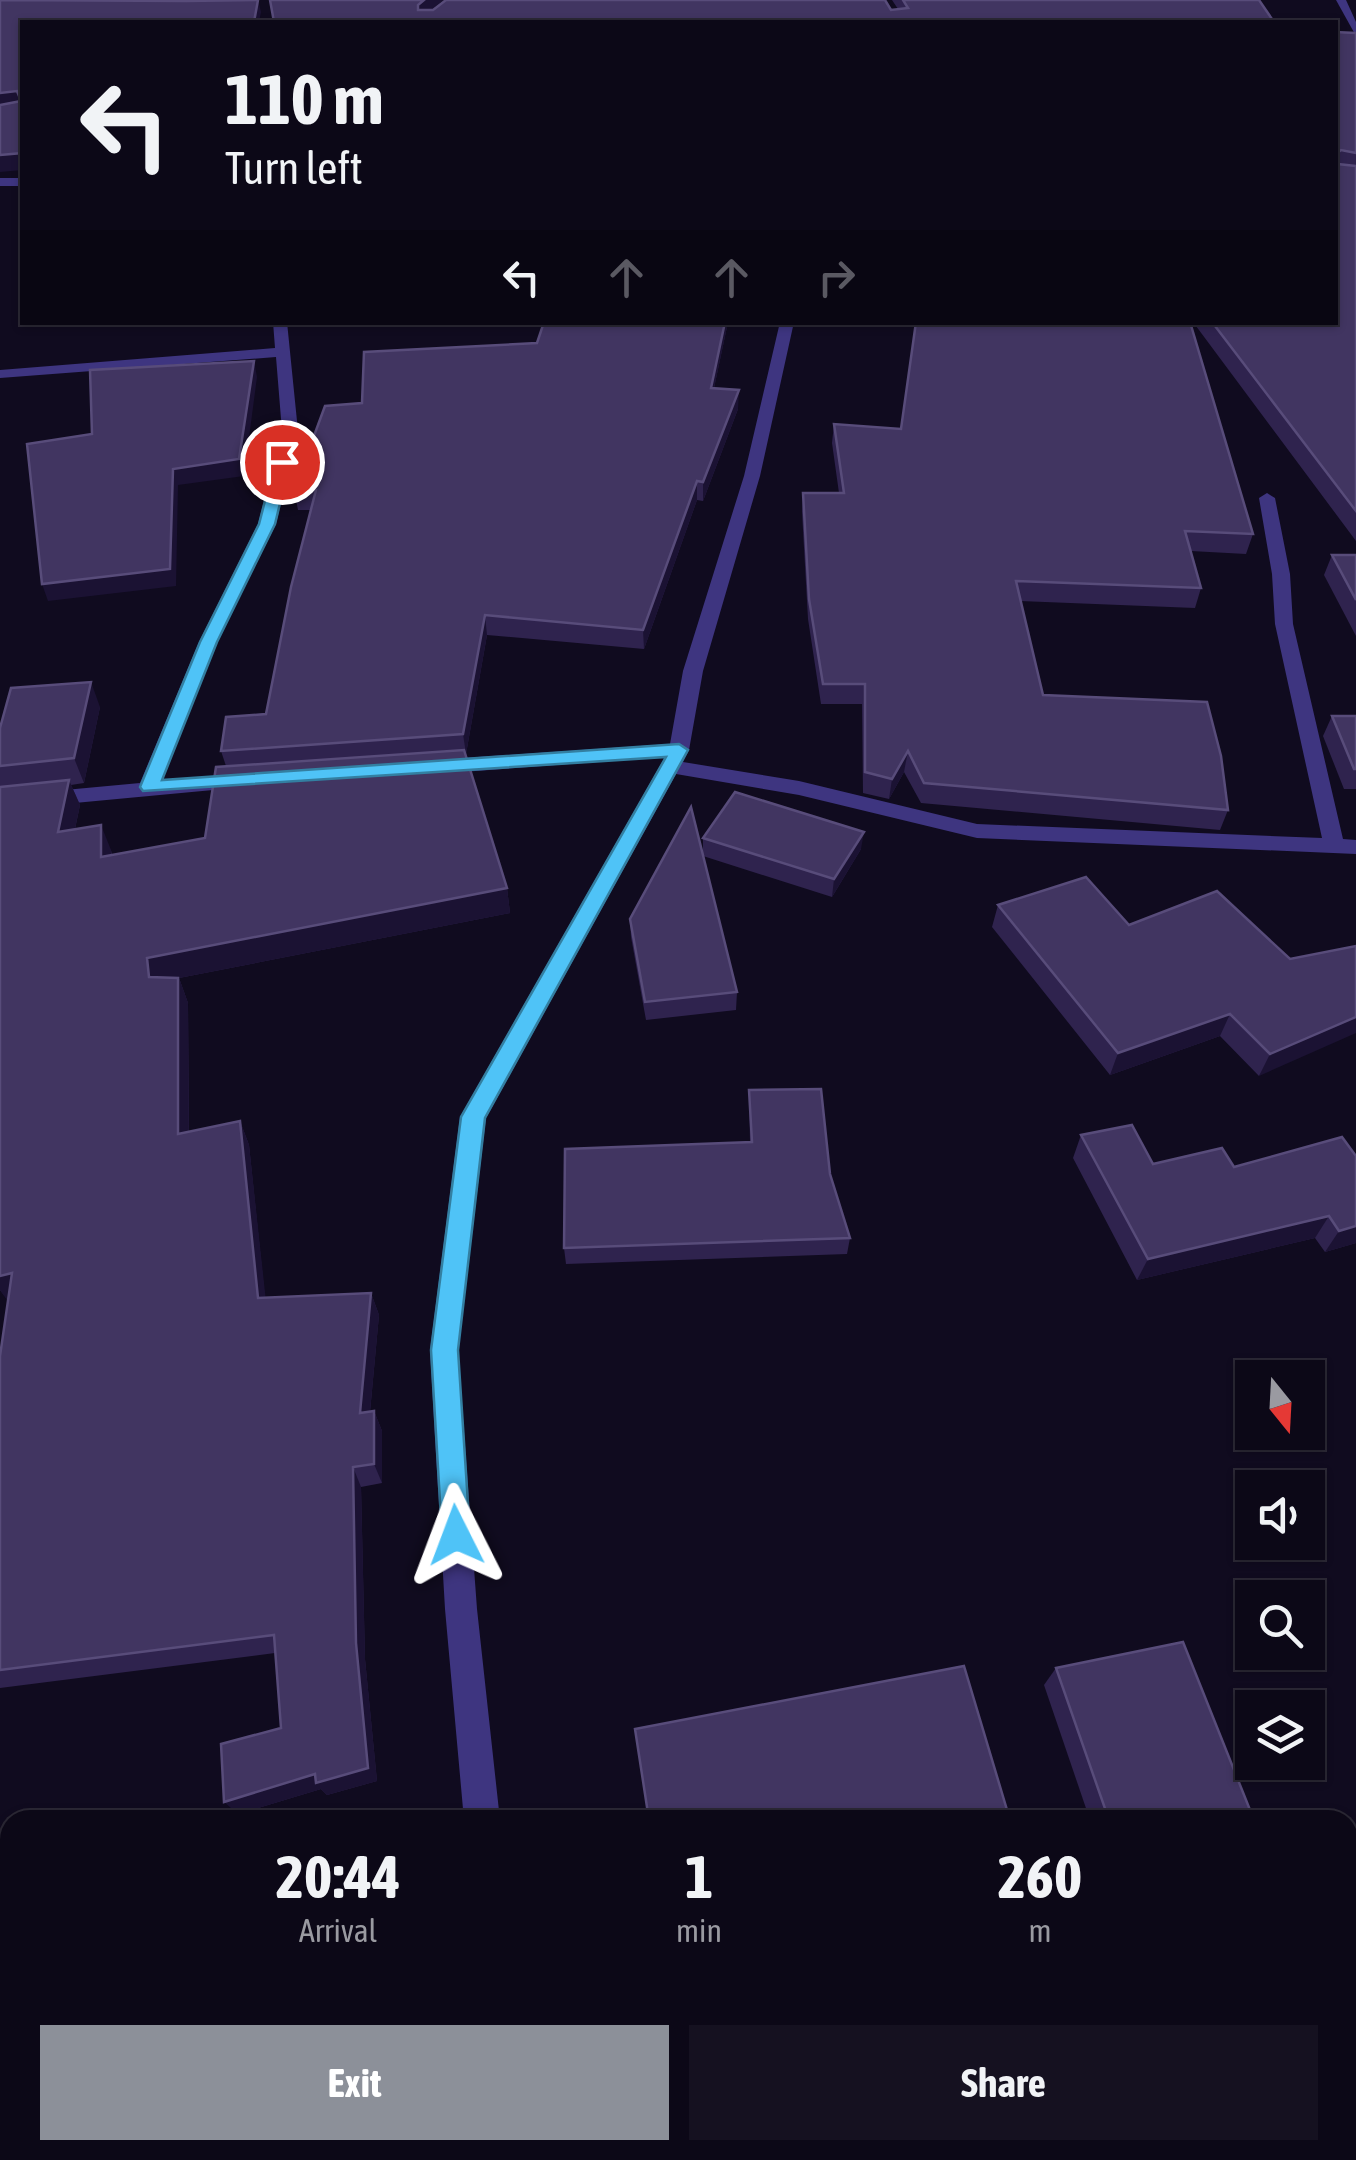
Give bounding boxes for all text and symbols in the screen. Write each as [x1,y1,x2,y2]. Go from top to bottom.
text: 110 m [225,59,384,139]
icon: left [60,60,190,190]
text: Turn left [225,142,363,194]
icon: left [494,250,549,305]
icon: ahead [599,250,654,305]
icon: ahead [704,250,759,305]
icon: right [809,250,864,305]
pin [240,420,325,505]
icon: arrive [255,435,310,490]
north arrow [1235,1360,1325,1450]
map controls [1235,1360,1325,1780]
button: sound [1235,1470,1325,1560]
position arrow [404,1483,508,1587]
button: search [1235,1580,1325,1670]
button: layers [1235,1690,1325,1780]
text: 20:44 [276,1842,400,1911]
text: 1 [685,1842,713,1911]
text: 260 [998,1842,1082,1911]
text: Arrival [299,1912,377,1949]
text: min [676,1912,722,1949]
text: m [1028,1912,1052,1949]
button: Exit [40,2025,669,2140]
button: Share [689,2025,1318,2140]

